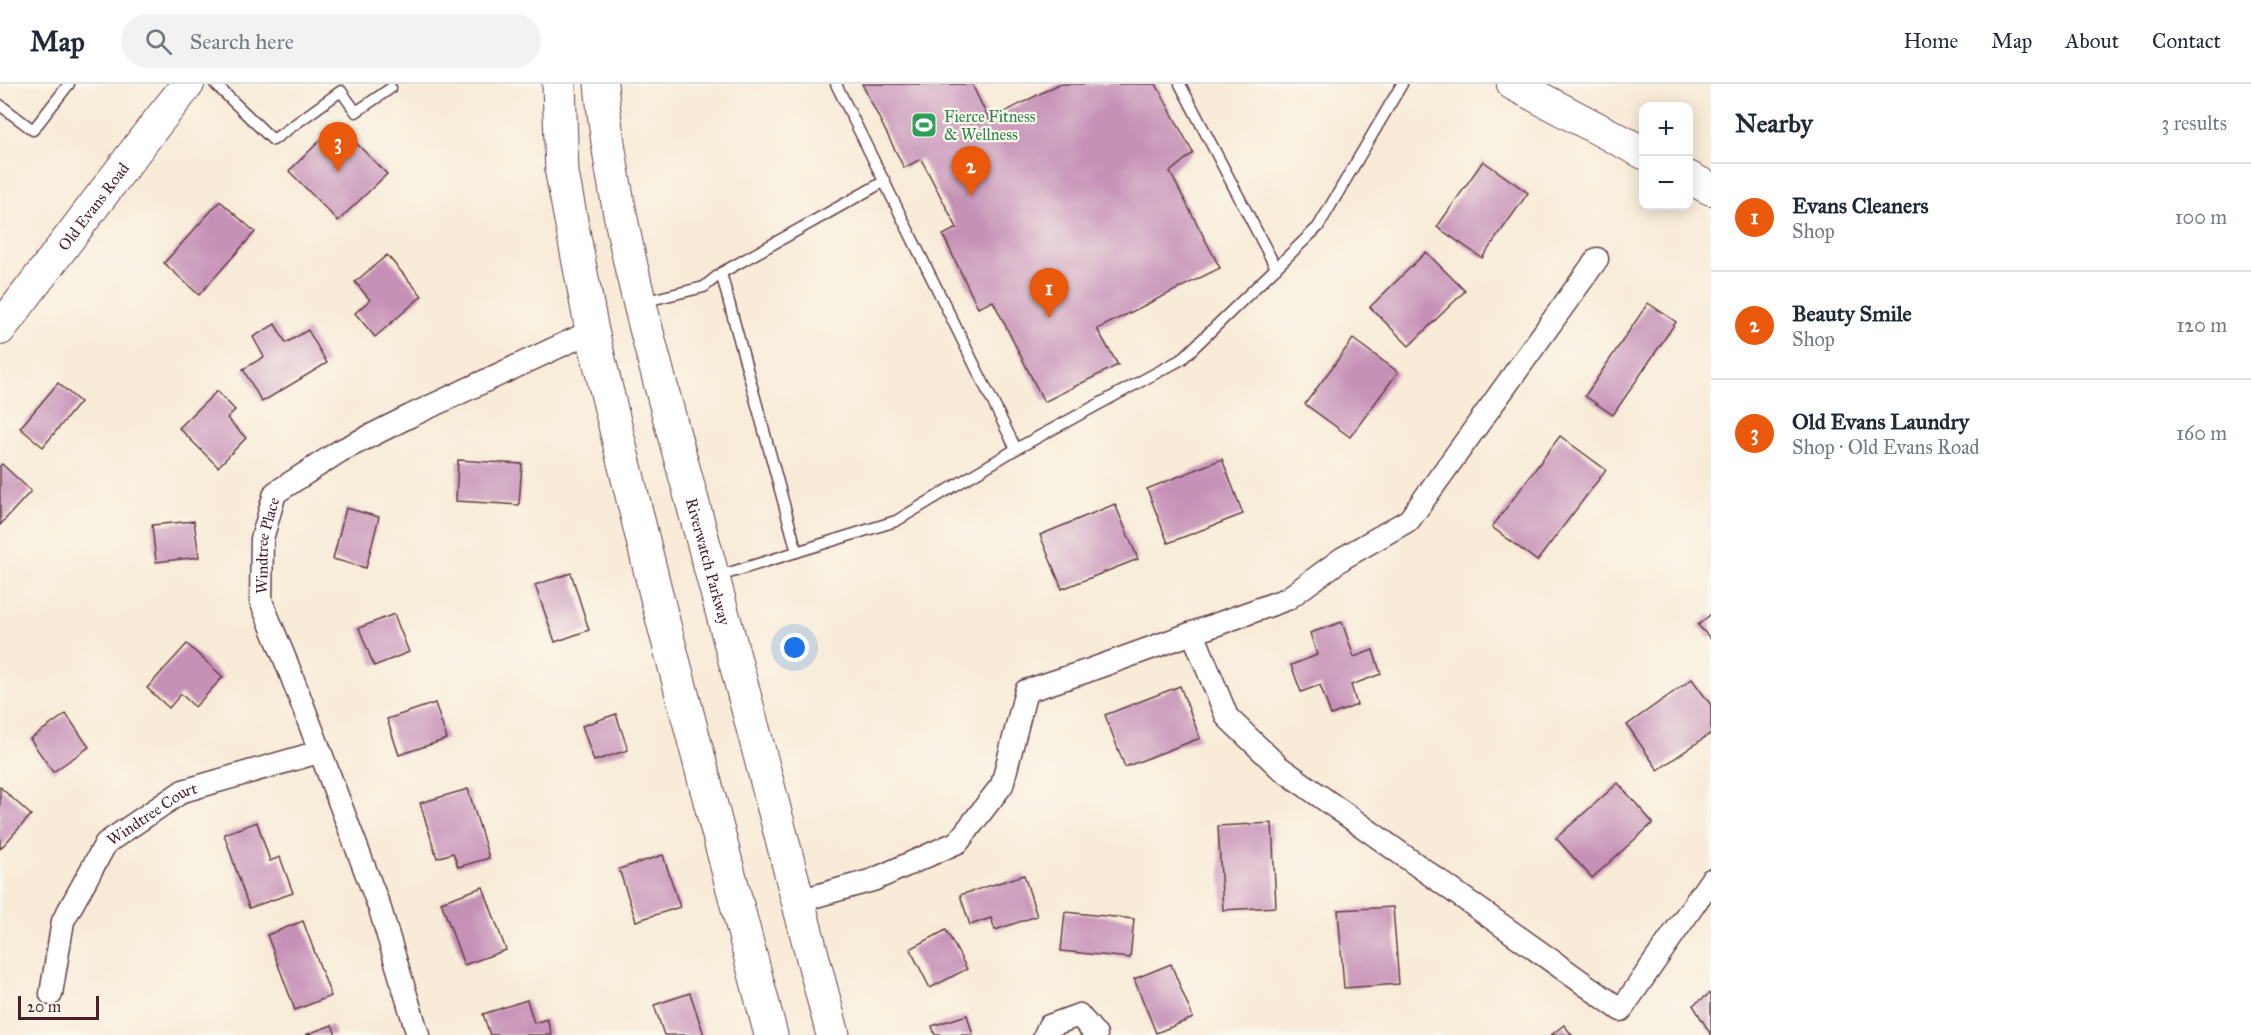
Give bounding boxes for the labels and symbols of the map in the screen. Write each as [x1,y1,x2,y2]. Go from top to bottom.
place label: Fierce Fitness & Wellness [944,107,1036,144]
sports icon: Fierce Fitness & Wellness [909,110,939,140]
pin: 3 [318,122,358,172]
pin: 2 [952,147,990,196]
street label: Old Evans Road [54,159,133,254]
pin: 1 [1030,268,1068,318]
street label: Windtree Place [252,494,283,594]
street label: Riverwatch Parkway [682,496,735,628]
your location [780,633,809,662]
street label: Windtree Court [103,778,199,849]
scale bar [18,993,99,1020]

